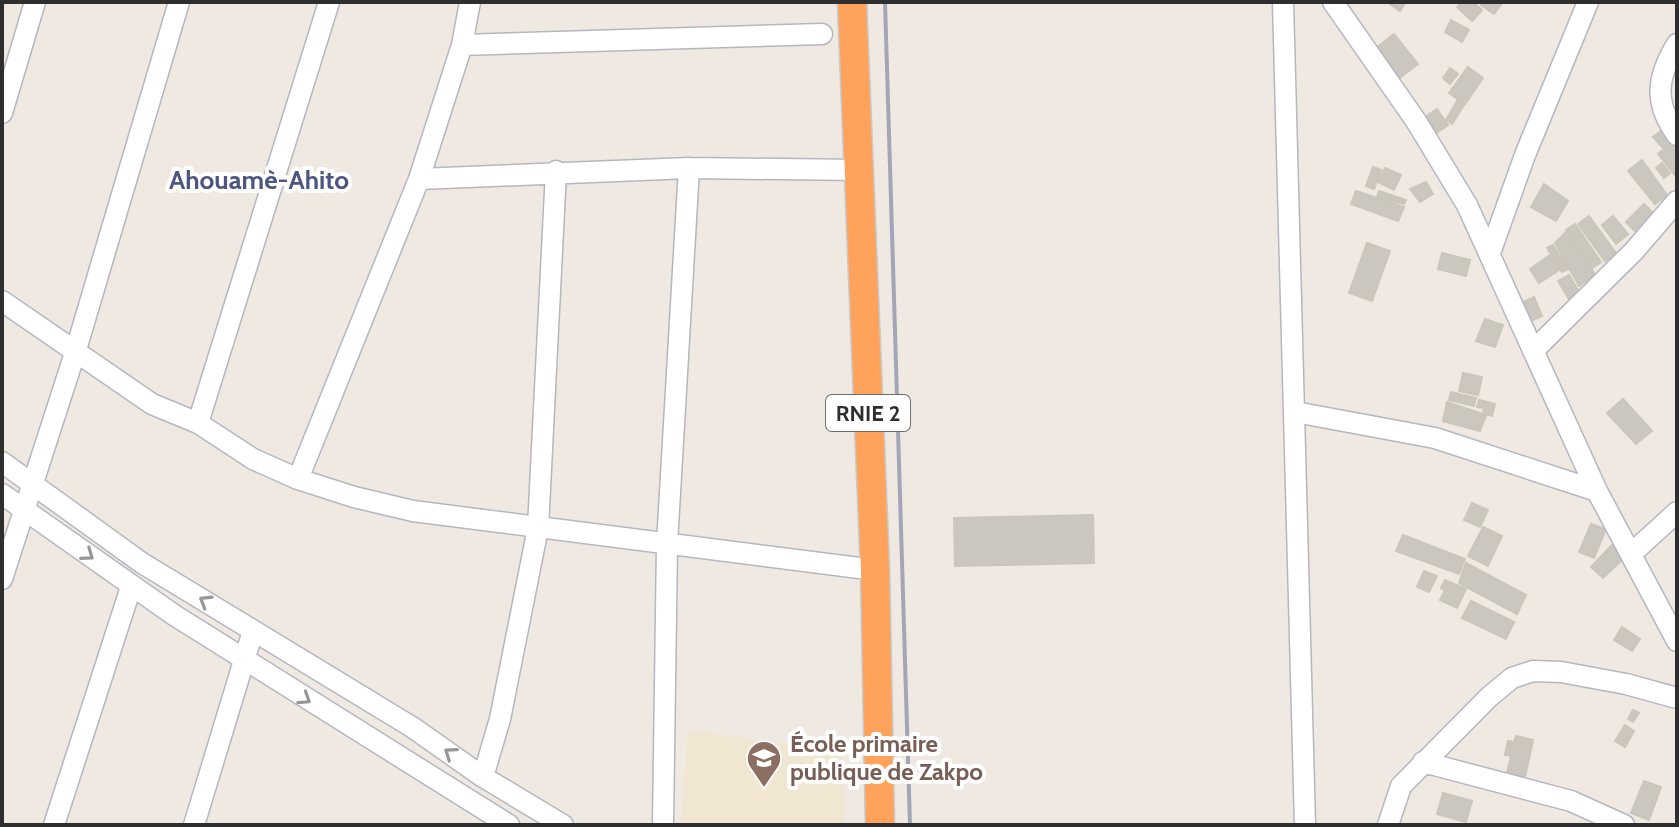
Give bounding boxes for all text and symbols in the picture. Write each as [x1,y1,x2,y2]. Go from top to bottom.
district label: Ahouamè-Ahito [169,164,349,196]
road number: RNIE 2 [826,395,910,431]
one-way arrow [79,546,94,560]
one-way arrow [199,596,214,611]
one-way arrow [296,689,310,704]
place label: École primaire publique de Zakpo [790,729,983,786]
school or university icon: École primaire publique de Zakpo [745,739,783,789]
one-way arrow [444,748,458,763]

